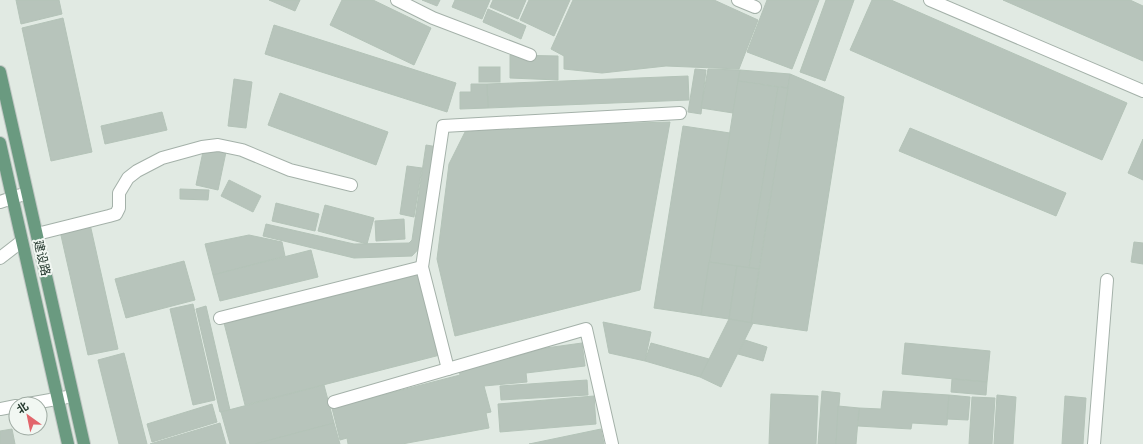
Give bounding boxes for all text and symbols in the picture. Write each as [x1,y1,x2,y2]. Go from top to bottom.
street label: 建设路 [31,239,53,277]
north arrow [8,396,48,436]
text: 北 [15,400,31,416]

